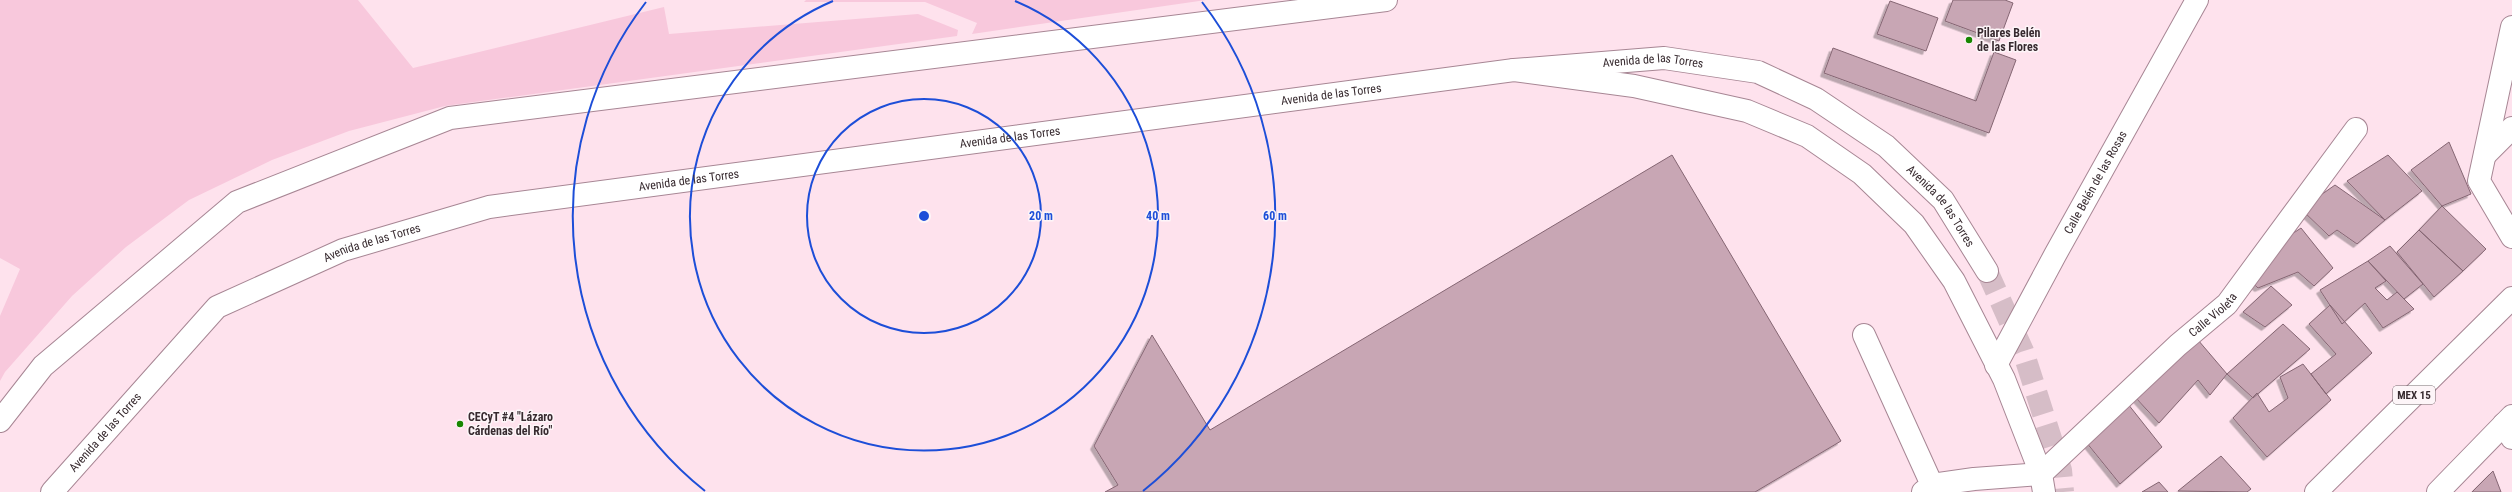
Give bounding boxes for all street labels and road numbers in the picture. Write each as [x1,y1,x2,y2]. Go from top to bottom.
street label: Avenida de las Torres [1602,51,1704,71]
street label: Avenida de las Torres [1280,81,1382,108]
street label: Avenida de las Torres [959,124,1061,151]
street label: Calle Belén de las Rosas [2061,128,2130,236]
street label: Avenida de las Torres [1904,162,1977,249]
street label: Avenida de las Torres [638,167,740,194]
street label: Avenida de las Torres [321,221,422,265]
street label: Calle Violeta [2186,290,2240,340]
road number: MEX 15 [2393,386,2435,404]
street label: Avenida de las Torres [66,390,144,475]

